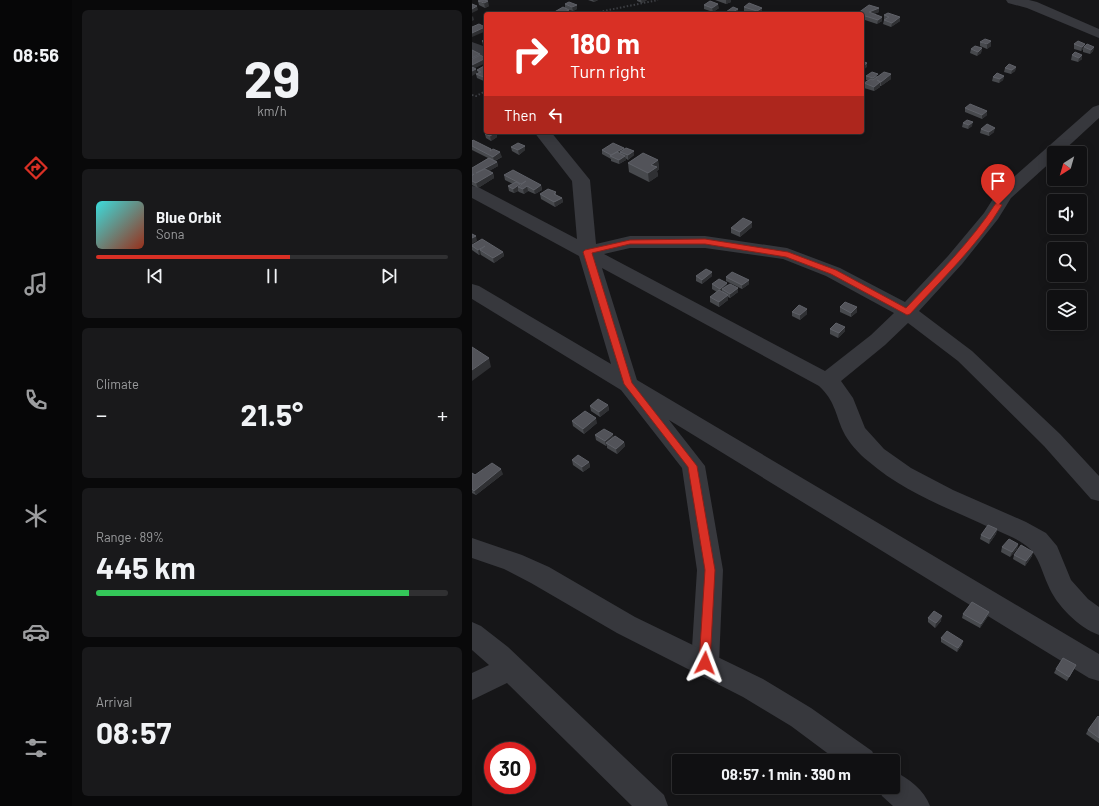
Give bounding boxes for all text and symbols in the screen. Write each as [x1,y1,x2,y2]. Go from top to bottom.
text: 180 m [570,26,640,60]
icon: right [504,28,556,80]
text: 08:56 [13,44,59,66]
text: 29 [244,46,300,108]
text: Turn right [570,60,646,82]
text: km/h [257,103,287,119]
icon: left [545,104,567,126]
text: Then [504,106,537,124]
north arrow [1047,146,1087,186]
map controls [1047,146,1087,330]
icon: directions [22,154,50,182]
pin [981,164,1015,205]
icon: arrive [987,170,1009,192]
button: sound [1047,194,1087,234]
text: Blue Orbit [156,208,221,226]
text: Sona [156,226,184,242]
button: search [1047,242,1087,282]
icon: previous [144,265,166,287]
icon: pause [261,265,283,287]
icon: next [378,265,400,287]
icon: music [22,270,50,298]
button: layers [1047,290,1087,330]
text: Climate [96,376,139,392]
icon: phone [22,386,50,414]
text: 21.5° [241,396,303,432]
text: − [96,401,107,427]
text: + [437,401,448,427]
icon: climate [22,502,50,530]
text: Range · 89% [96,529,164,545]
text: 445 km [96,549,196,585]
icon: car [22,618,50,646]
position arrow [684,642,726,684]
text: Arrival [96,694,132,710]
text: 08:57 [96,714,171,750]
icon: filters [22,734,50,762]
speed limit sign: 30 [484,742,536,794]
text: 08:57 · 1 min · 390 m [721,765,851,783]

